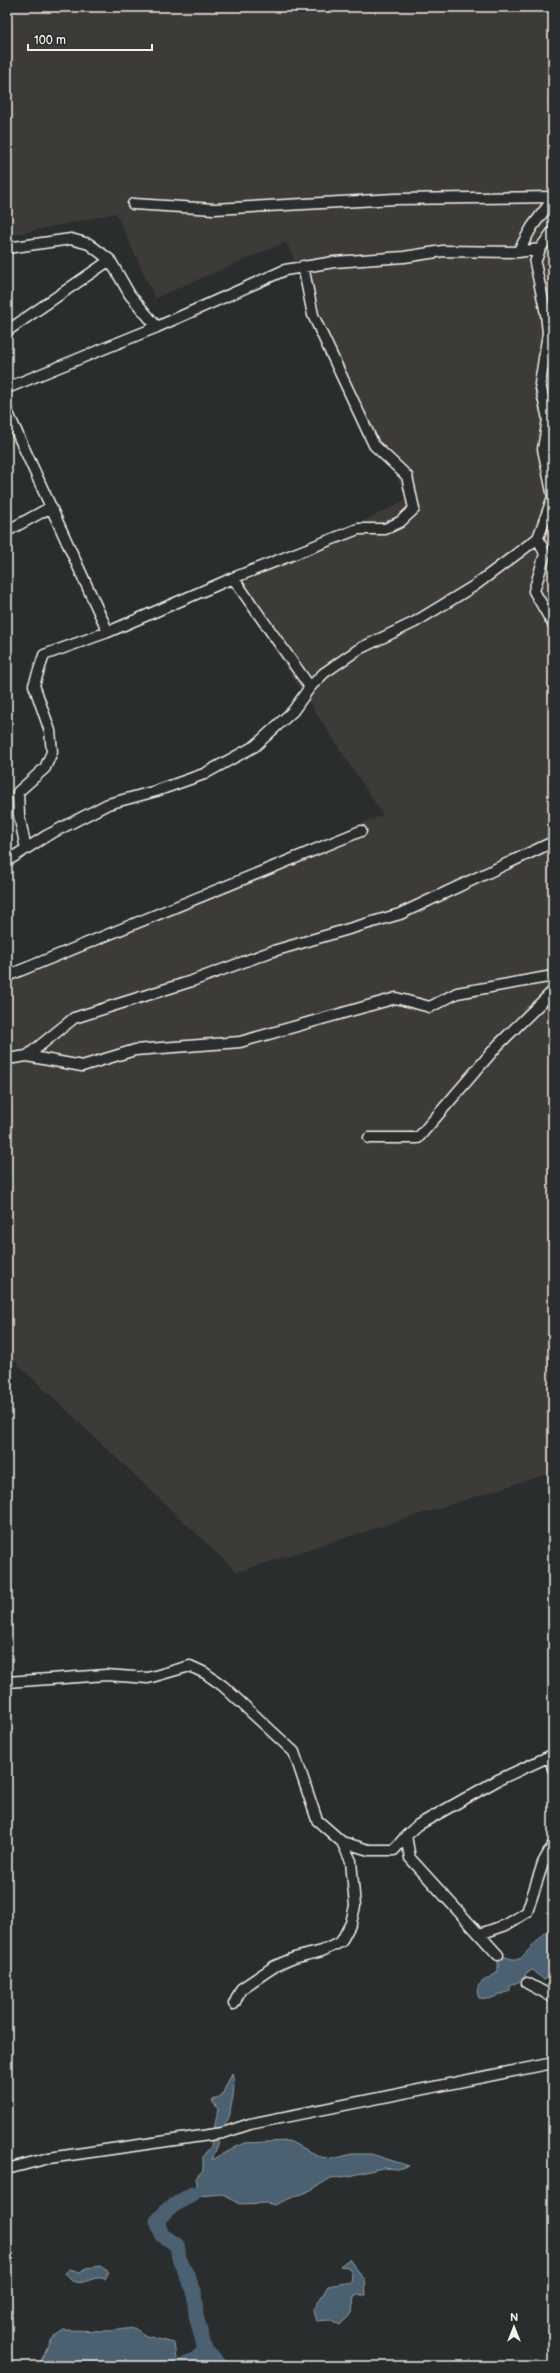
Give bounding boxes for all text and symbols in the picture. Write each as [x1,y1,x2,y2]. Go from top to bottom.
scale bar [28,26,152,52]
text: 100 m [34,33,66,48]
north arrow [494,2307,534,2347]
text: N [510,2311,518,2324]

